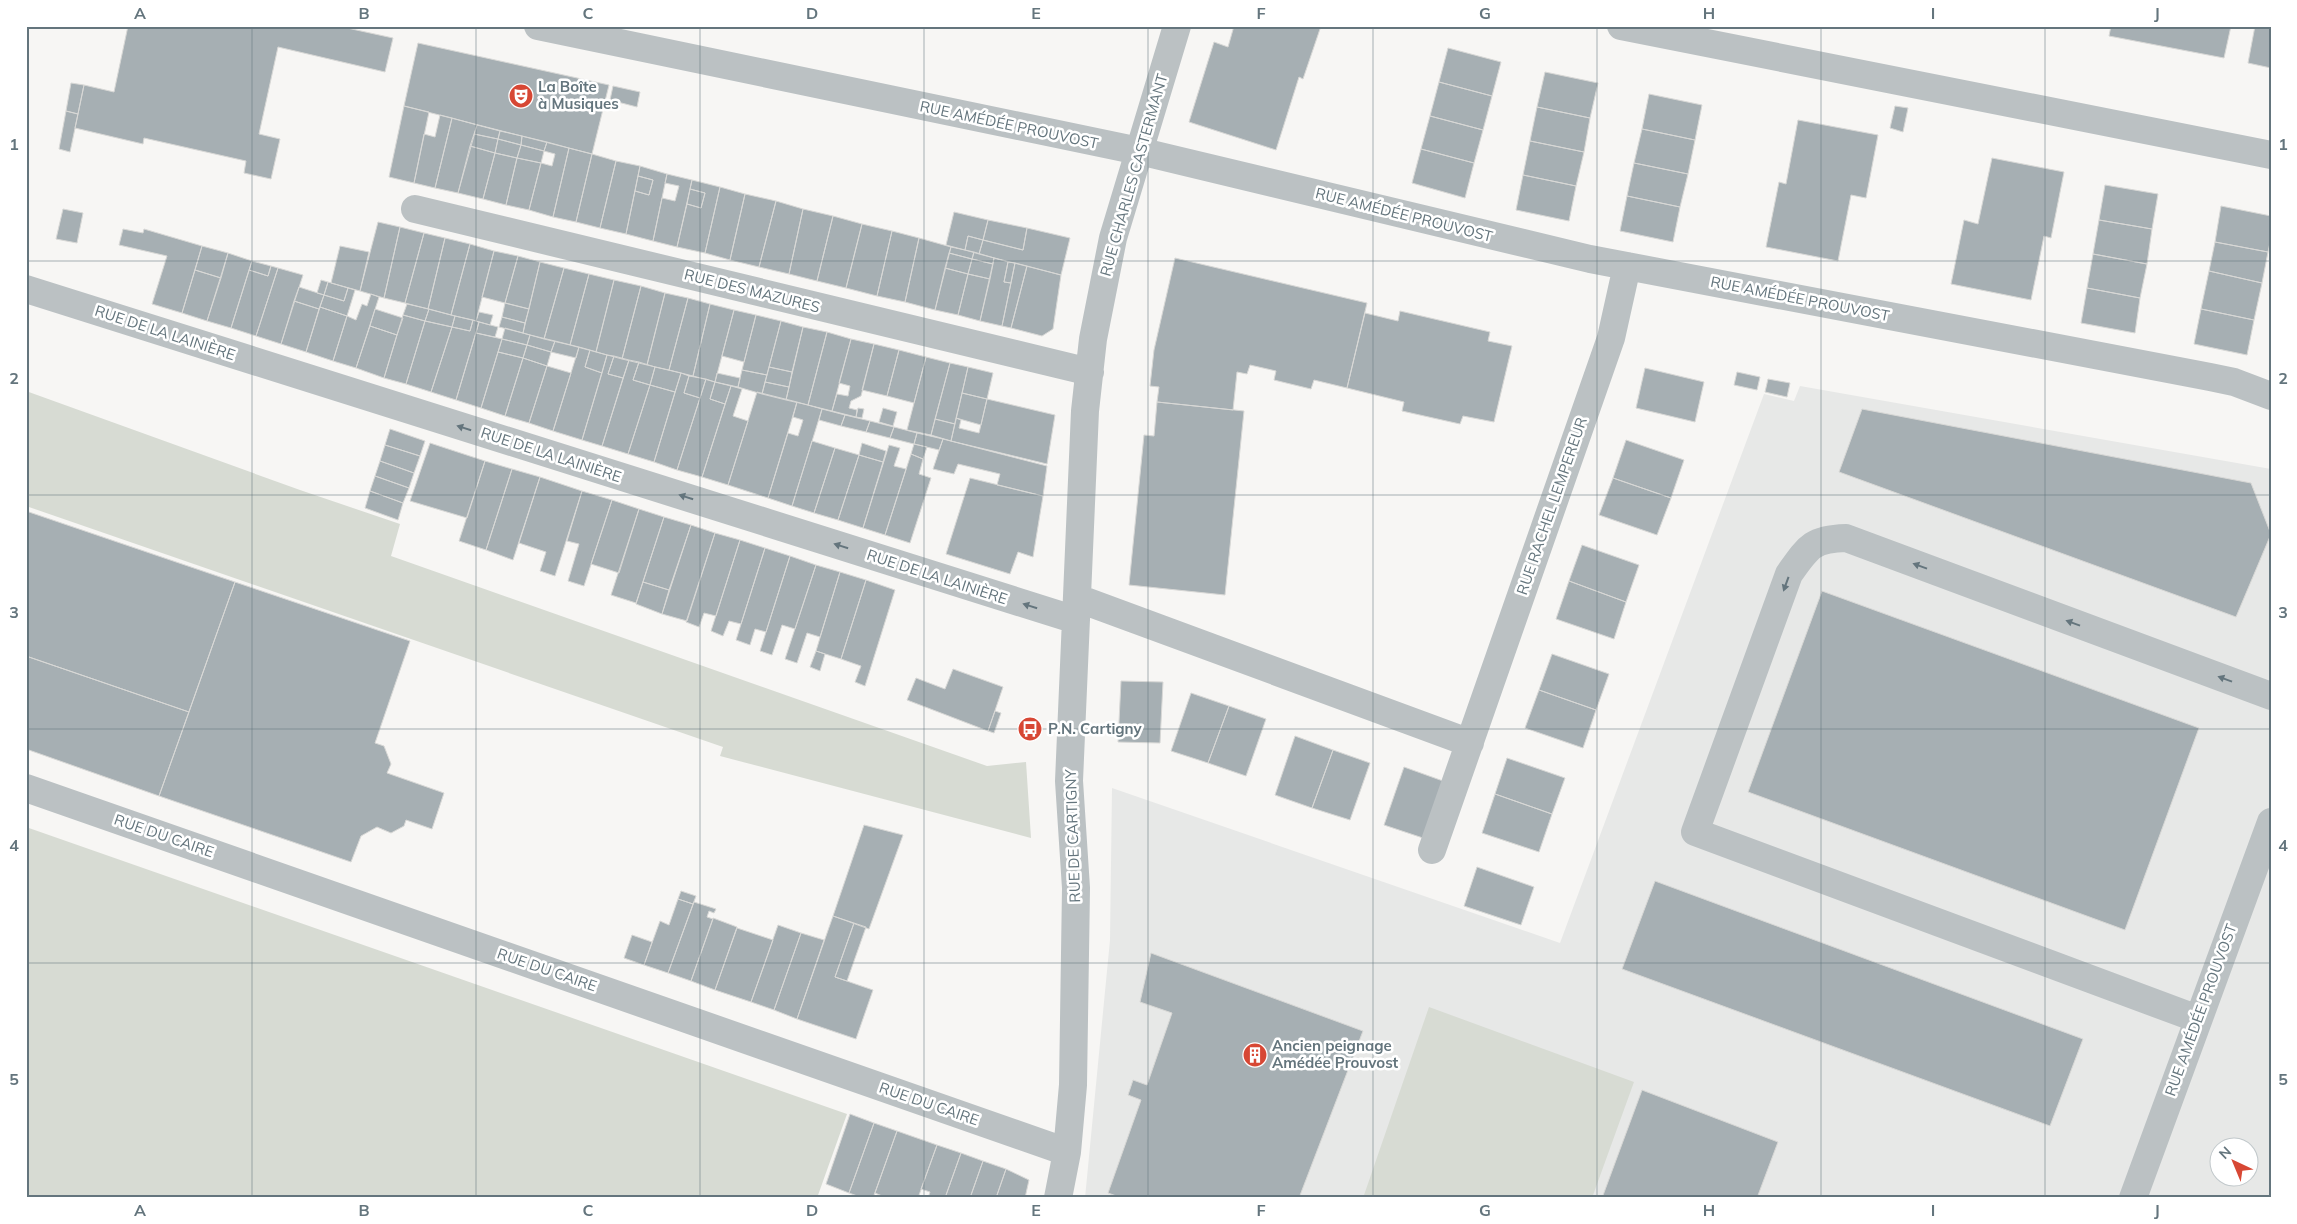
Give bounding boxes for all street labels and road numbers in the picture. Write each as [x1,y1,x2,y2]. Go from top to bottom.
street label: RUE CHARLES CASTERMANT [1095,71,1172,278]
street label: RUE AMÉDÉE PROUVOST [918,96,1100,153]
street label: RUE AMÉDÉE PROUVOST [1313,183,1495,246]
street label: RUE DES MAZURES [682,264,822,317]
street label: RUE AMÉDÉE PROUVOST [1709,272,1891,325]
street label: RUE DE LA LAINIÈRE [92,301,238,364]
street label: RUE RACHEL LEMPEREUR [1512,414,1591,597]
street label: RUE DE LA LAINIÈRE [478,423,624,486]
street label: RUE DE LA LAINIÈRE [864,545,1010,608]
street label: RUE DE CARTIGNY [1061,768,1084,903]
street label: RUE DU CAIRE [112,810,217,862]
street label: RUE AMÉDÉE PROUVOST [2160,921,2241,1099]
street label: RUE DU CAIRE [495,944,600,996]
street label: RUE DU CAIRE [877,1078,982,1130]

